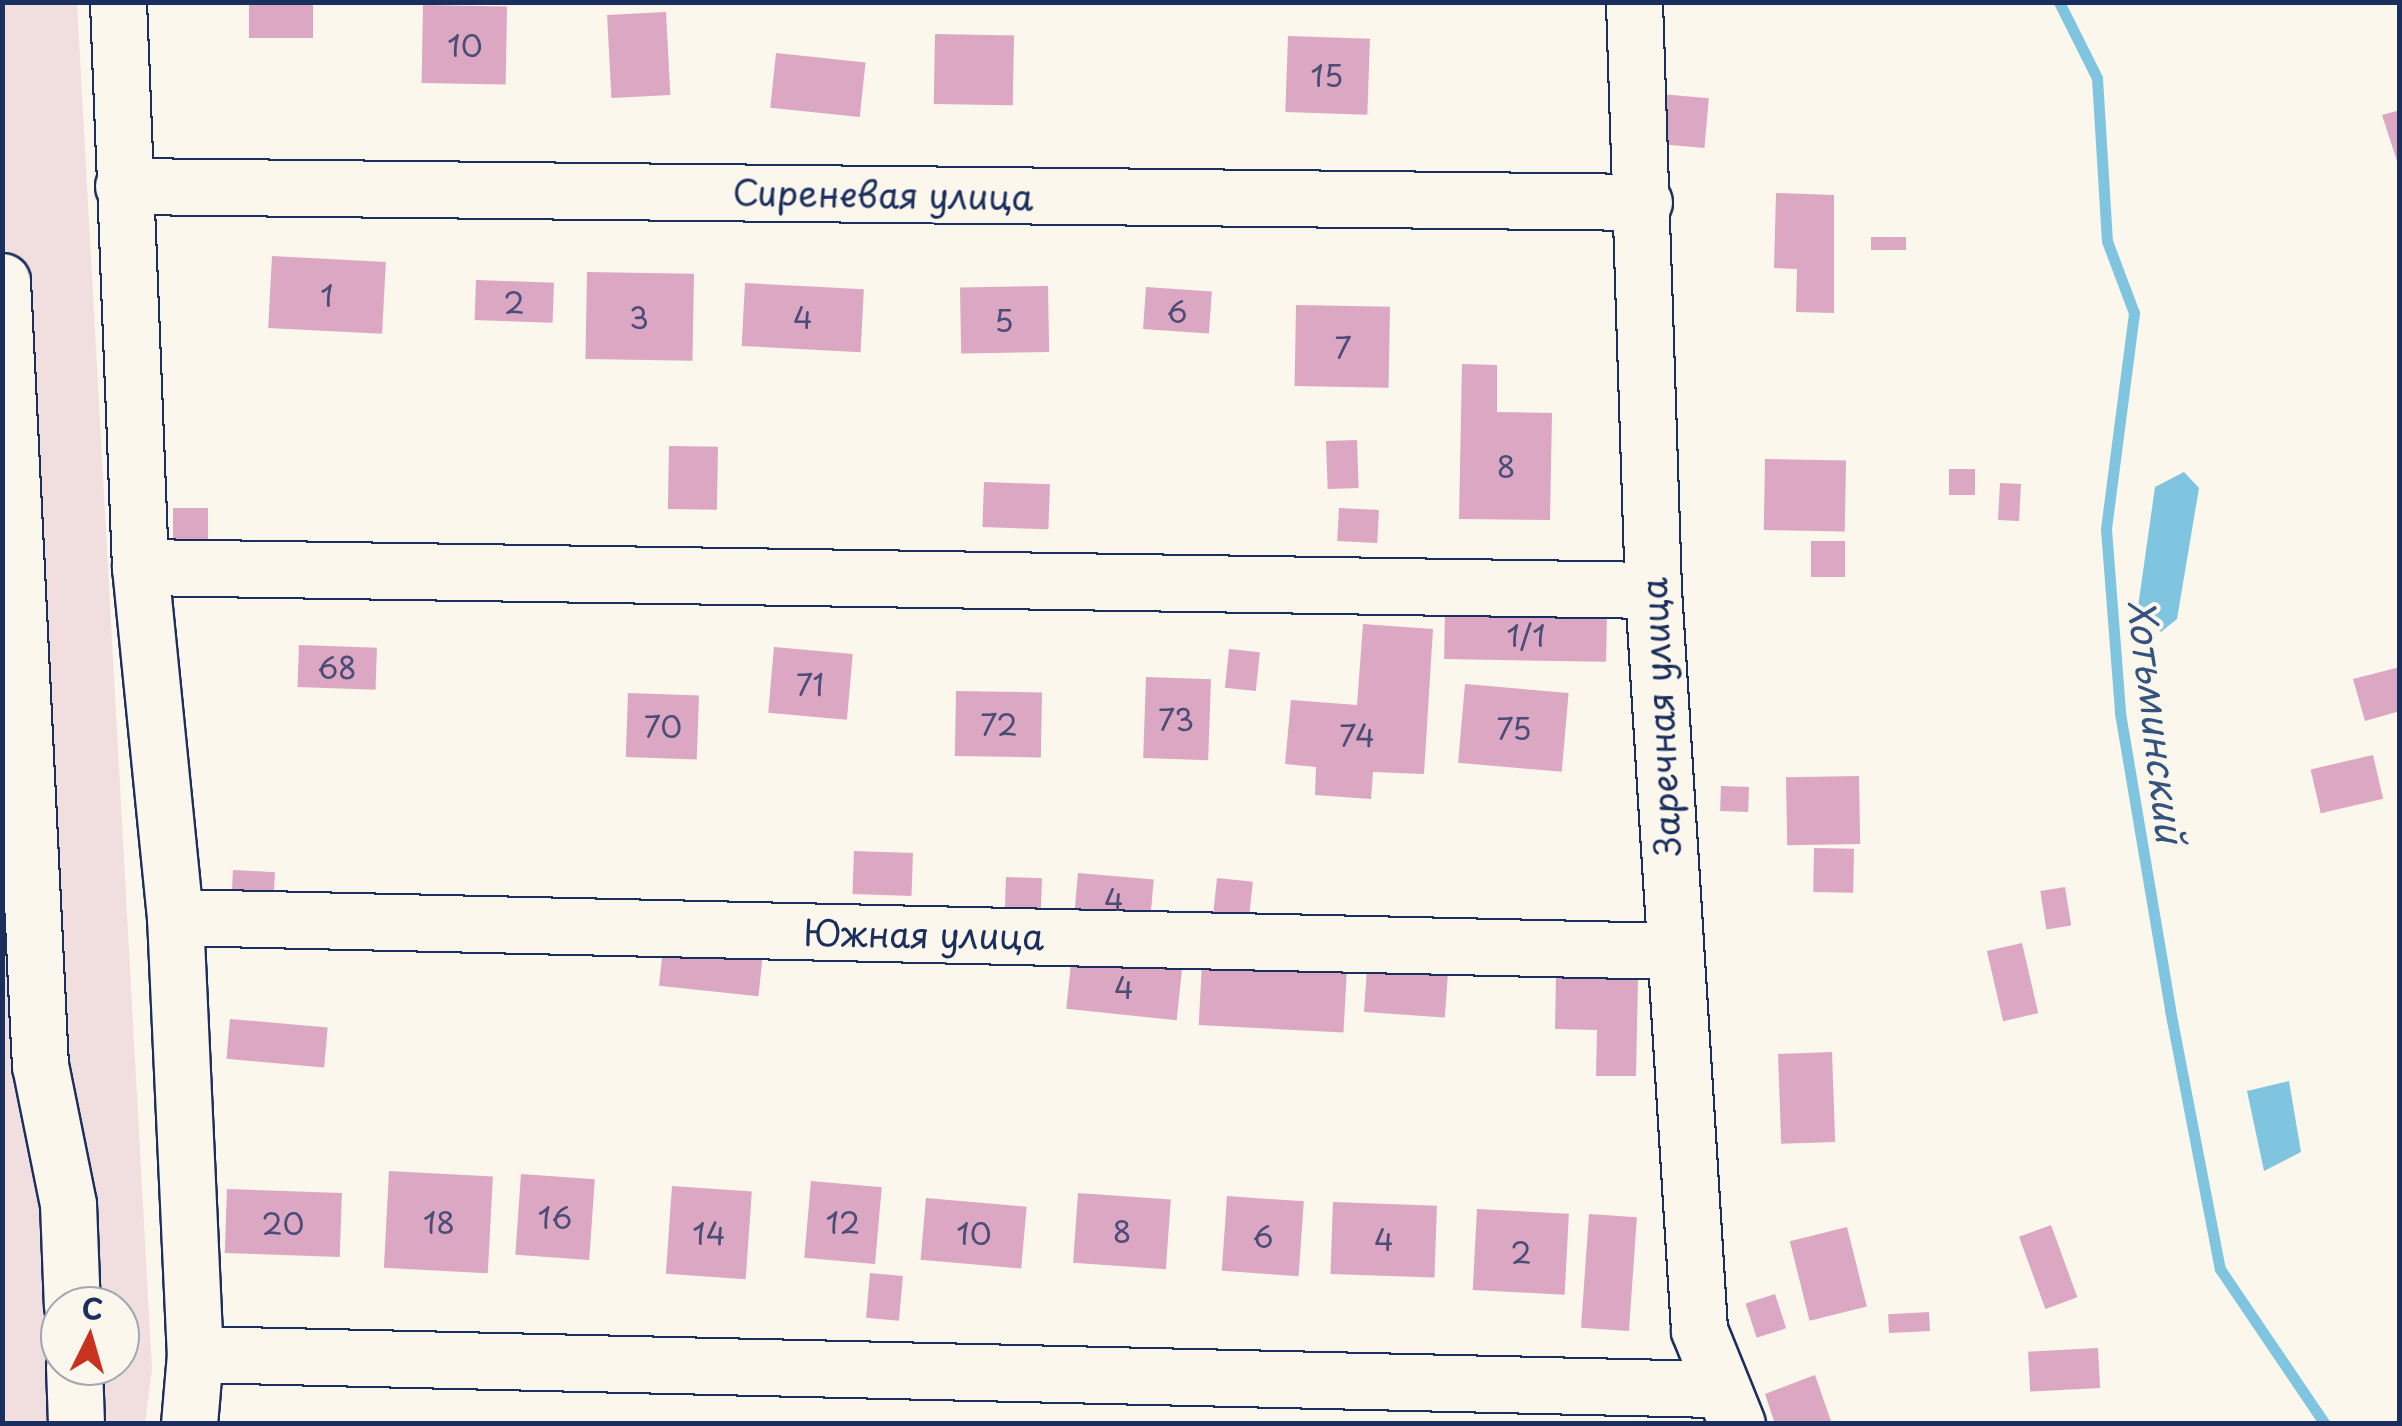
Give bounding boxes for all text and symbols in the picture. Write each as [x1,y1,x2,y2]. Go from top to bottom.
house number: 10 [447,27,483,63]
house number: 15 [1311,57,1343,93]
street label: Сиреневая улица [732,170,1034,218]
house number: 1 [320,277,334,313]
house number: 2 [503,284,525,320]
house number: 6 [1166,293,1188,329]
house number: 3 [629,299,649,335]
house number: 4 [793,299,813,335]
house number: 5 [994,302,1014,338]
house number: 7 [1334,329,1352,365]
house number: 8 [1497,448,1515,484]
street label: Заречная улица [1632,576,1688,858]
water label: Хотьминский [2119,597,2195,845]
house number: 1/1 [1506,617,1546,653]
house number: 68 [317,649,357,685]
house number: 71 [796,666,824,702]
house number: 73 [1158,701,1194,737]
house number: 72 [980,706,1018,742]
house number: 70 [644,708,682,744]
house number: 75 [1497,710,1531,746]
house number: 74 [1339,717,1375,753]
house number: 4 [1104,881,1124,917]
street label: Южная улица [802,911,1046,957]
house number: 4 [1114,969,1134,1005]
house number: 16 [538,1199,572,1235]
house number: 18 [423,1204,455,1240]
house number: 12 [826,1204,860,1240]
house number: 20 [262,1205,304,1241]
house number: 8 [1113,1213,1131,1249]
house number: 14 [692,1215,726,1251]
house number: 10 [956,1215,992,1251]
house number: 6 [1252,1218,1274,1254]
house number: 4 [1374,1221,1394,1257]
house number: 2 [1510,1234,1532,1270]
text: С [80,1285,105,1330]
north arrow [40,1286,140,1386]

